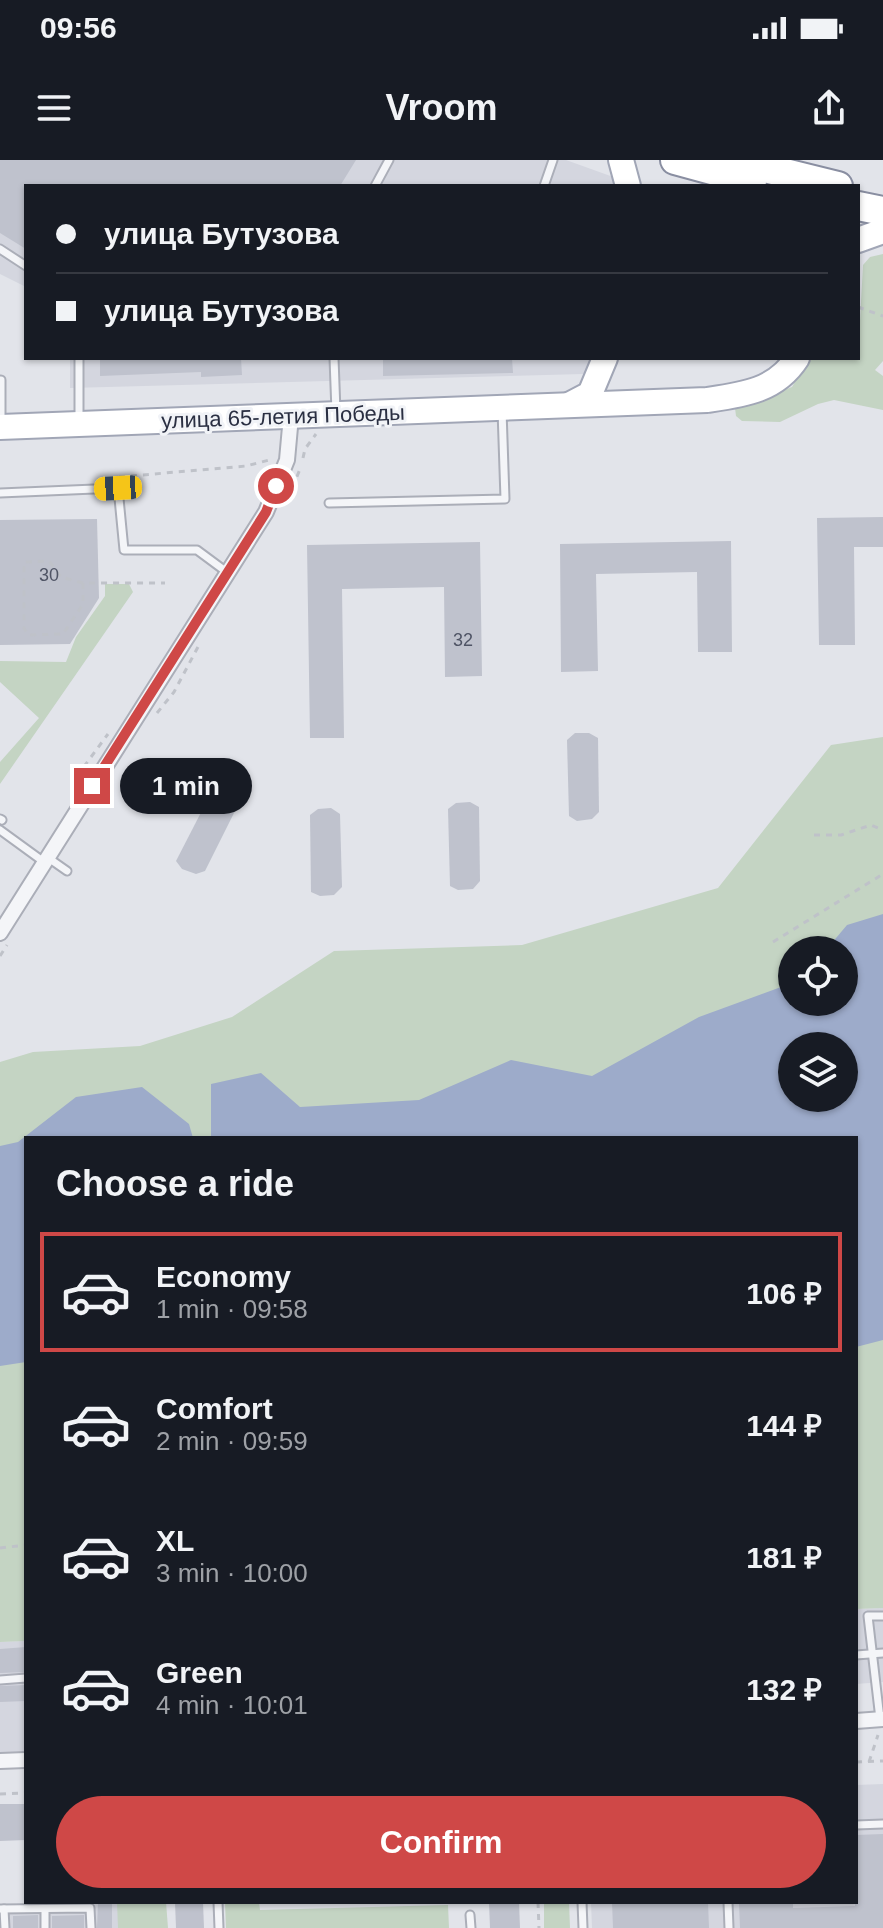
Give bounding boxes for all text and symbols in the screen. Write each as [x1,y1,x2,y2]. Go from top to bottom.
text: 09:56 [40,11,117,44]
icon: menu [32,86,76,130]
icon: share [807,86,851,130]
text: Vroom [385,87,498,128]
text: улица Бутузова [104,217,339,250]
text: улица Бутузова [104,294,339,327]
street label: улица 65-летия Победы [161,400,405,433]
route start [258,468,294,504]
car [93,475,143,501]
house number: 30 [39,565,59,585]
house number: 32 [453,630,473,650]
callout: 1 min [120,758,252,814]
route end [74,768,110,804]
text: 1 min [152,771,220,801]
map controls [778,936,858,1112]
button: locate [778,936,858,1016]
button: layers [778,1032,858,1112]
text: Choose a ride [56,1163,294,1204]
icon: car [60,1256,132,1328]
text: Economy [156,1260,291,1293]
text: 106 ₽ [746,1277,822,1310]
text: 1 min · 09:58 [156,1294,308,1324]
icon: car [60,1388,132,1460]
text: Comfort [156,1392,273,1425]
text: 144 ₽ [746,1409,822,1442]
text: 2 min · 09:59 [156,1426,308,1456]
icon: car [60,1520,132,1592]
text: XL [156,1524,194,1557]
text: 181 ₽ [746,1541,822,1574]
text: 3 min · 10:00 [156,1558,308,1588]
icon: car [60,1652,132,1724]
text: Green [156,1656,243,1689]
text: 132 ₽ [746,1673,822,1706]
text: 4 min · 10:01 [156,1690,308,1720]
button: Confirm [56,1796,826,1888]

